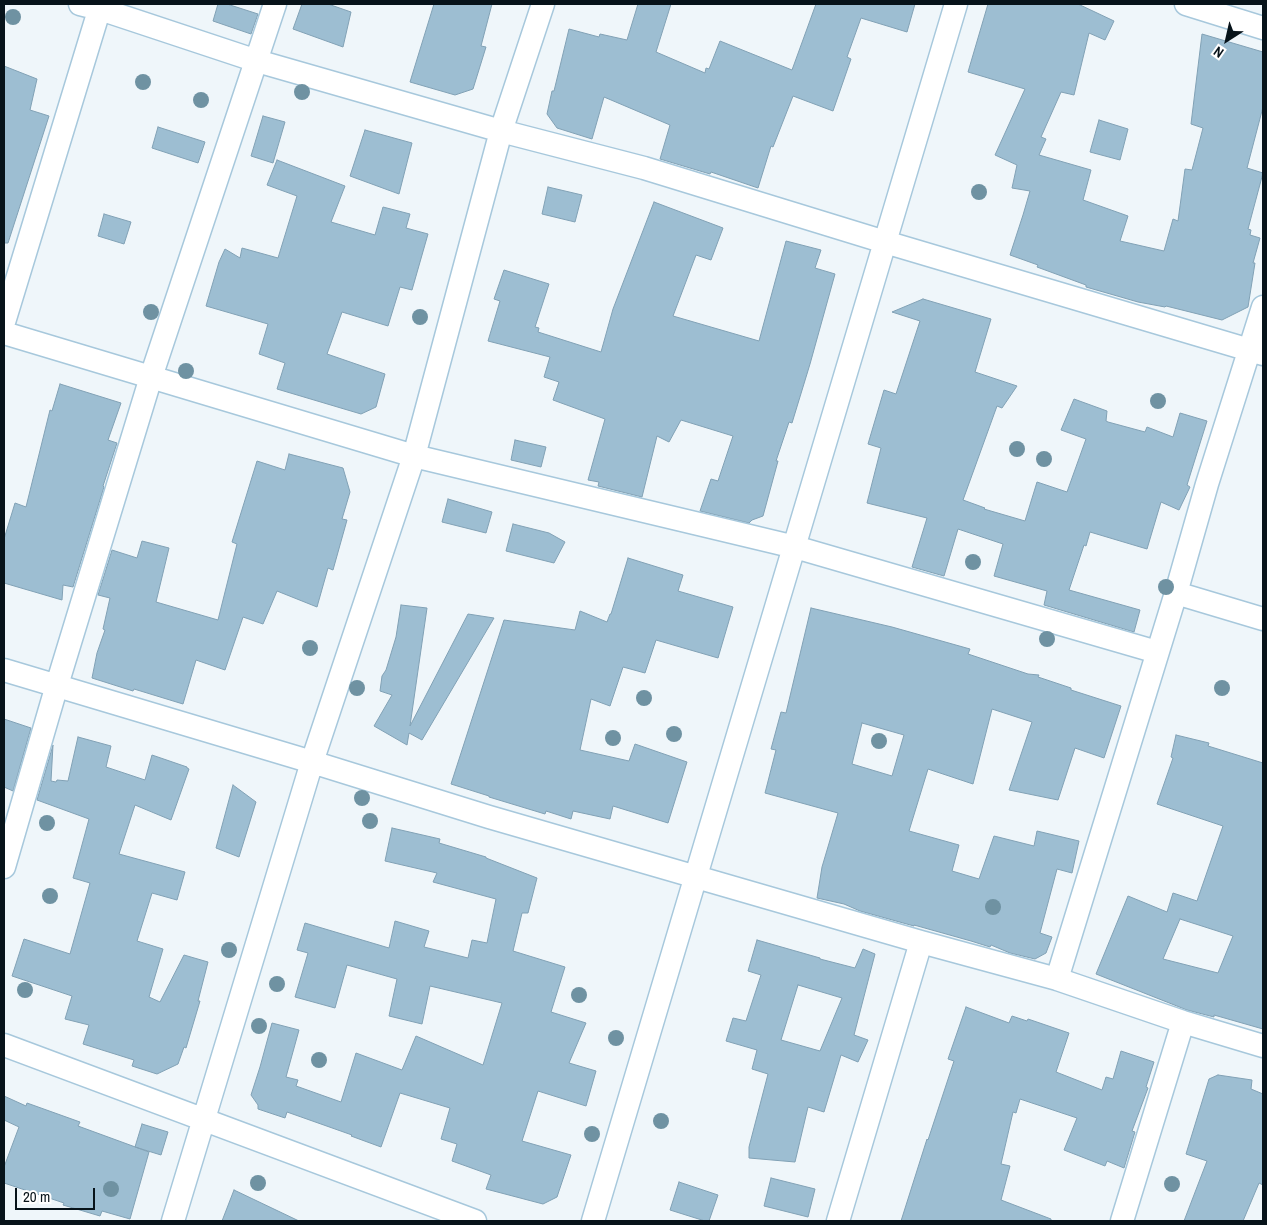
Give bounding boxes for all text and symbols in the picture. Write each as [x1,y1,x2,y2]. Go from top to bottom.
north arrow [1202,15,1252,65]
text: N [1210,43,1227,62]
scale bar [18,1178,98,1210]
text: 20 m [23,1186,50,1207]

